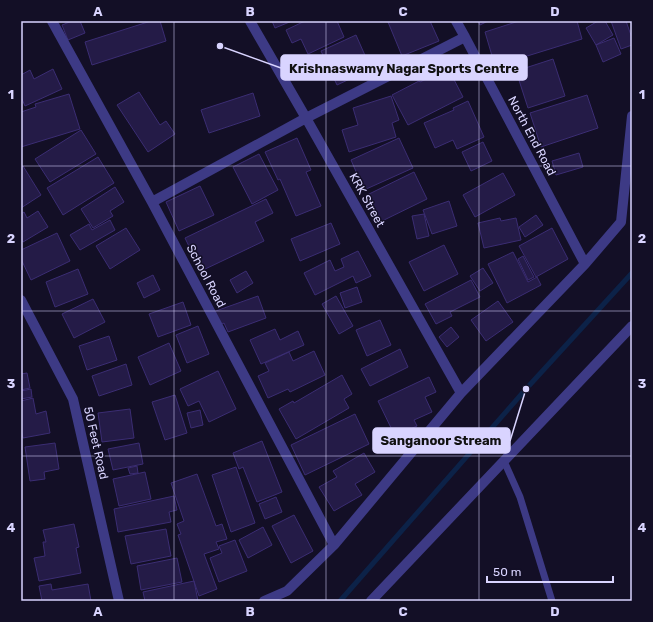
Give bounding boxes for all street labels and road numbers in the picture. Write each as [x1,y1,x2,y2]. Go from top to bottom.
street label: North End Road [505,94,559,178]
street label: KRK Street [346,170,388,230]
street label: School Road [184,242,228,310]
street label: 50 Feet Road [81,405,111,481]

